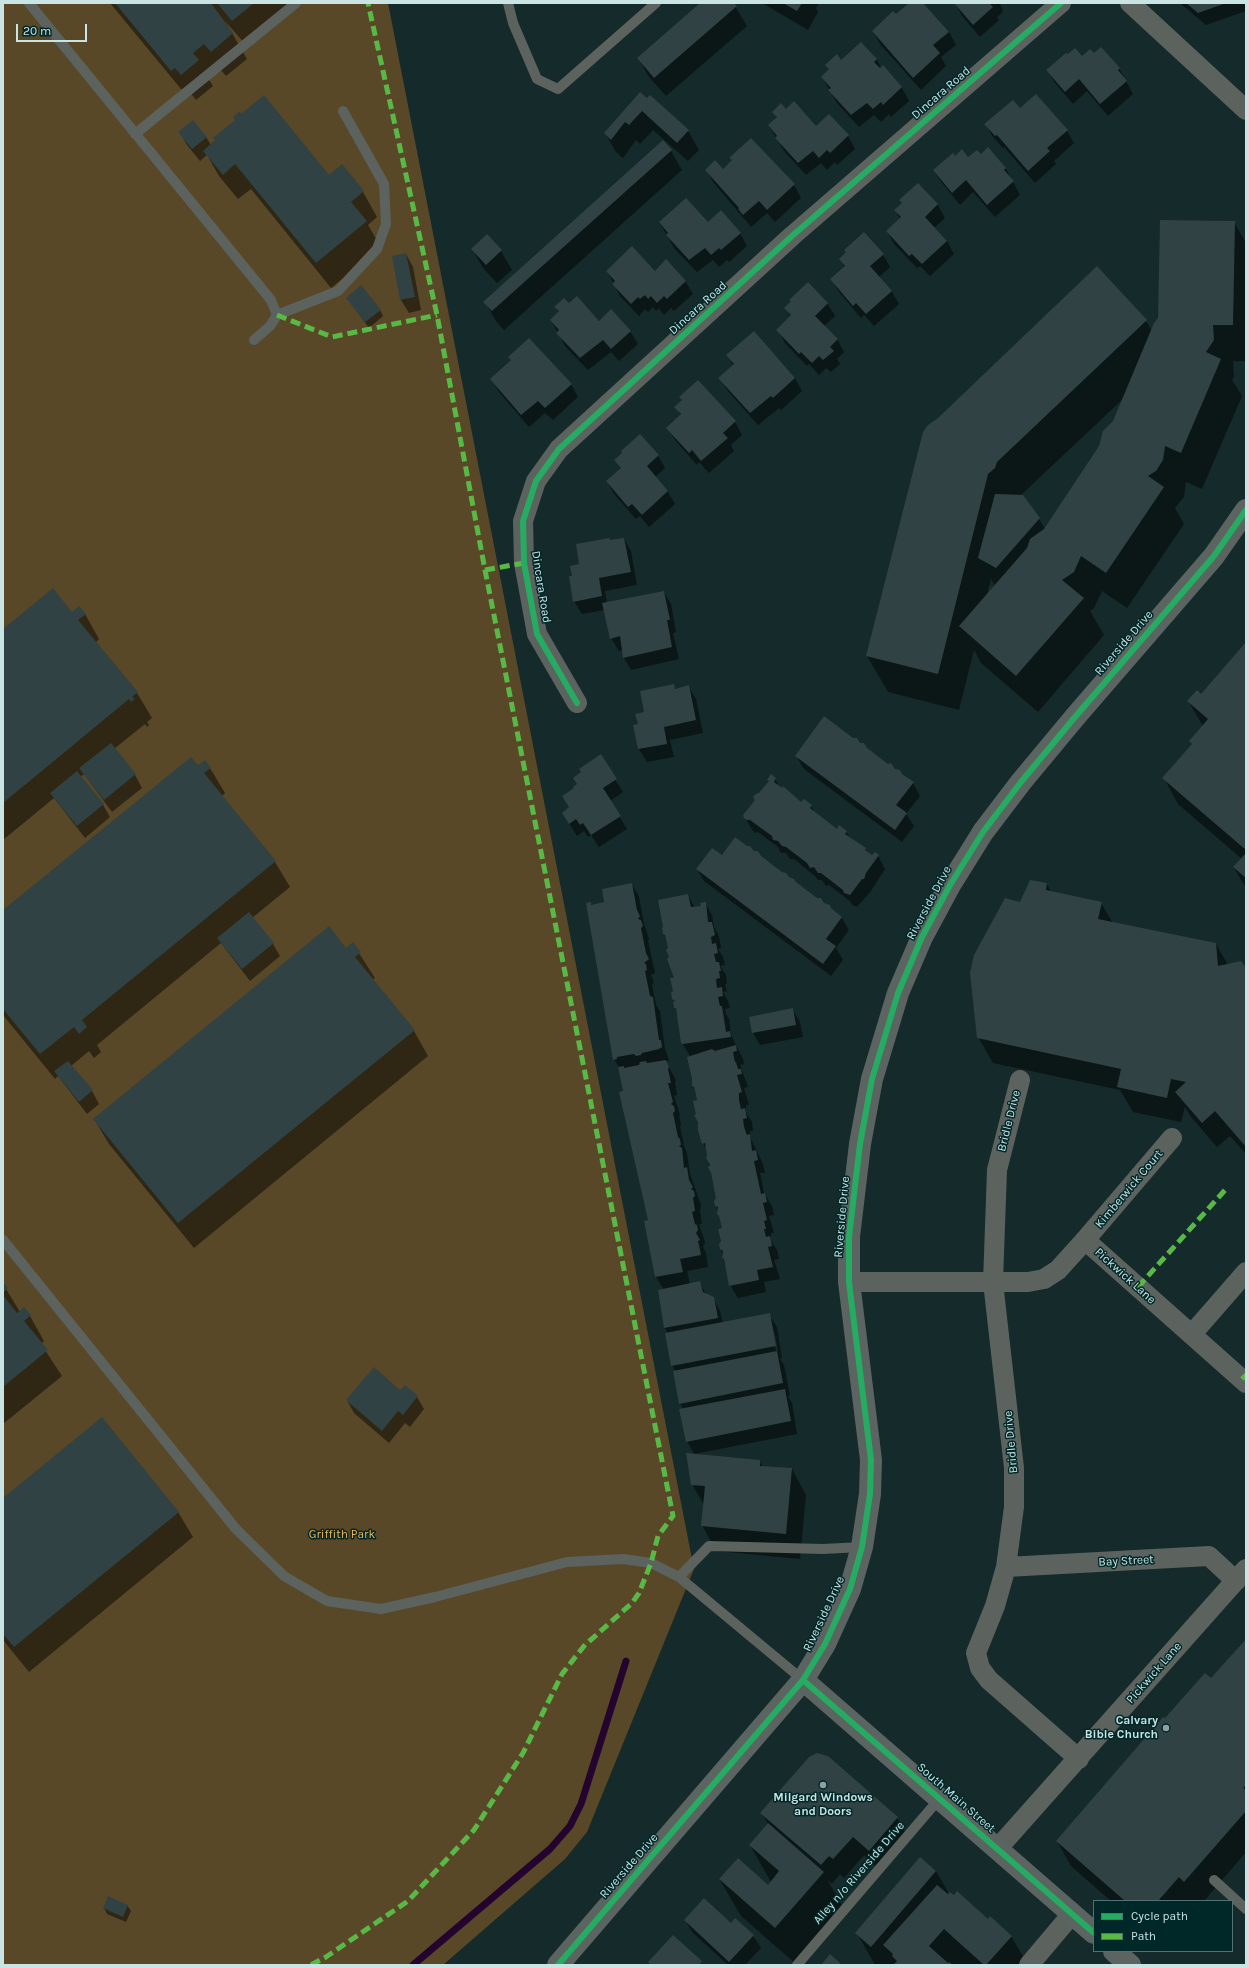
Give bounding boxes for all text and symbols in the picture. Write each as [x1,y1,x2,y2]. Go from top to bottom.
scale bar [18,16,89,42]
text: 20 m [23,24,51,38]
street label: Dincara Road [909,64,973,122]
street label: Dincara Road [666,278,730,338]
street label: Dincara Road [528,550,554,624]
street label: Riverside Drive [1092,608,1156,678]
street label: Riverside Drive [904,864,954,942]
street label: Bridle Drive [994,1089,1024,1153]
street label: Kimberwick Court [1092,1147,1166,1231]
street label: Riverside Drive [831,1176,853,1258]
street label: Pickwick Lane [1092,1245,1158,1307]
street label: Bridle Drive [1001,1410,1021,1474]
park label: Griffith Park [309,1528,375,1542]
street label: Bay Street [1098,1552,1154,1570]
street label: Riverside Drive [800,1574,848,1654]
street label: Pickwick Lane [1123,1639,1185,1707]
place label: Calvary Bible Church [1085,1714,1158,1742]
marker: Calvary Bible Church [1161,1723,1171,1733]
street label: South Main Street [914,1760,998,1836]
marker: Milgard Windows and Doors [818,1780,828,1790]
place label: Milgard Windows and Doors [773,1791,873,1819]
street label: Alley n/o Riverside Drive [810,1819,908,1927]
street label: Riverside Drive [597,1831,661,1901]
legend [1093,1900,1233,1952]
text: Cycle path [1131,1909,1188,1923]
text: Path [1131,1929,1156,1943]

